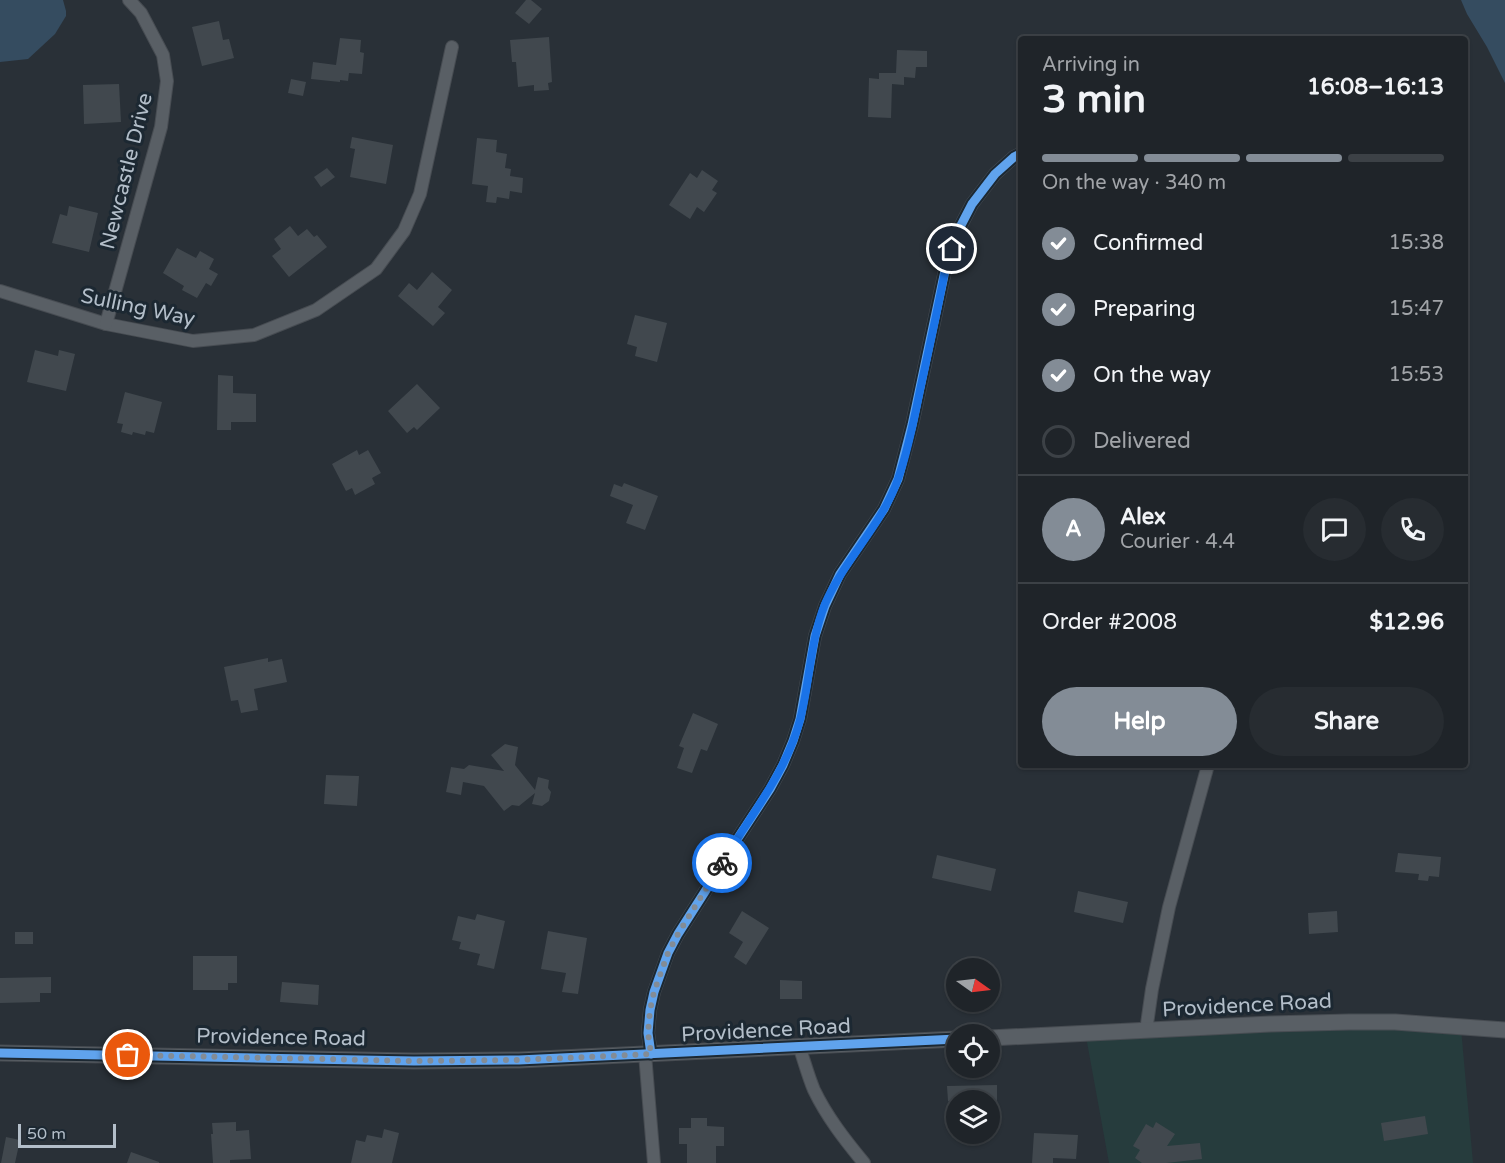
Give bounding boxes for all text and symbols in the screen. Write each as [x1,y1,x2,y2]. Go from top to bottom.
text: Arriving in [1042,53,1140,77]
text: 16:08–16:13 [1307,74,1444,100]
text: 3 min [1042,76,1146,123]
street label: Newcastle Drive [95,90,158,252]
text: On the way · 340 m [1042,171,1226,195]
pin [926,223,977,274]
icon: check [1042,227,1075,260]
text: Confirmed [1093,230,1203,256]
text: 15:38 [1389,231,1444,255]
icon: home [935,232,968,265]
street label: Sulling Way [79,283,197,332]
icon: check [1042,293,1075,326]
text: Preparing [1093,296,1196,322]
text: 15:47 [1389,297,1444,321]
icon: check [1042,359,1075,392]
text: On the way [1093,362,1211,388]
text: 15:53 [1389,363,1444,387]
text: Delivered [1093,428,1191,454]
button: chat [1303,498,1366,561]
button: phone [1381,498,1444,561]
text: Alex [1120,504,1166,530]
text: A [1065,516,1082,542]
text: Courier · 4.4 [1120,530,1235,554]
text: Order #2008 [1042,609,1177,635]
text: $12.96 [1369,609,1444,635]
button: Help [1042,687,1237,756]
button: Share [1249,687,1444,756]
courier [692,833,752,893]
icon: bike [706,847,739,880]
north arrow [946,958,1000,1012]
map controls [946,958,1000,1144]
street label: Providence Road [1162,989,1332,1022]
street label: Providence Road [681,1014,851,1047]
street label: Providence Road [196,1024,366,1051]
button: locate [946,1024,1000,1078]
pin [102,1029,153,1080]
icon: bag [111,1038,144,1071]
button: layers [946,1090,1000,1144]
scale bar [18,1121,116,1148]
text: 50 m [27,1124,66,1144]

